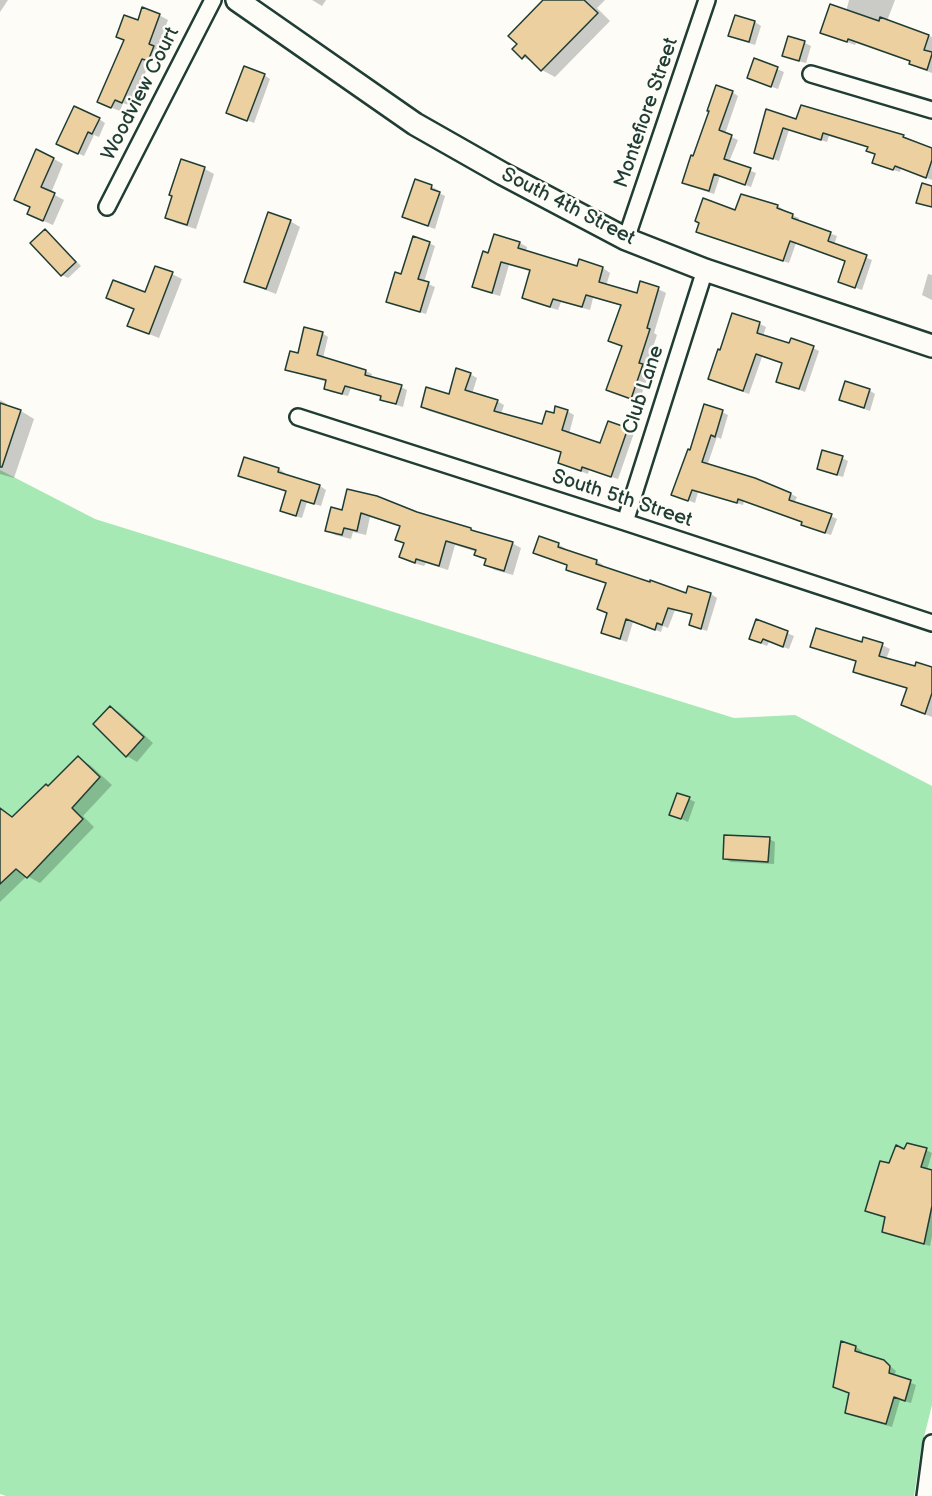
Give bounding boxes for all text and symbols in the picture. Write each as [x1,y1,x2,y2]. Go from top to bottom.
street label: Woodview Court [97,23,185,165]
street label: Montefiore Street [610,35,684,191]
street label: South 4th Street [497,163,639,251]
street label: Club Lane [618,343,670,437]
street label: South 5th Street [549,465,695,533]

